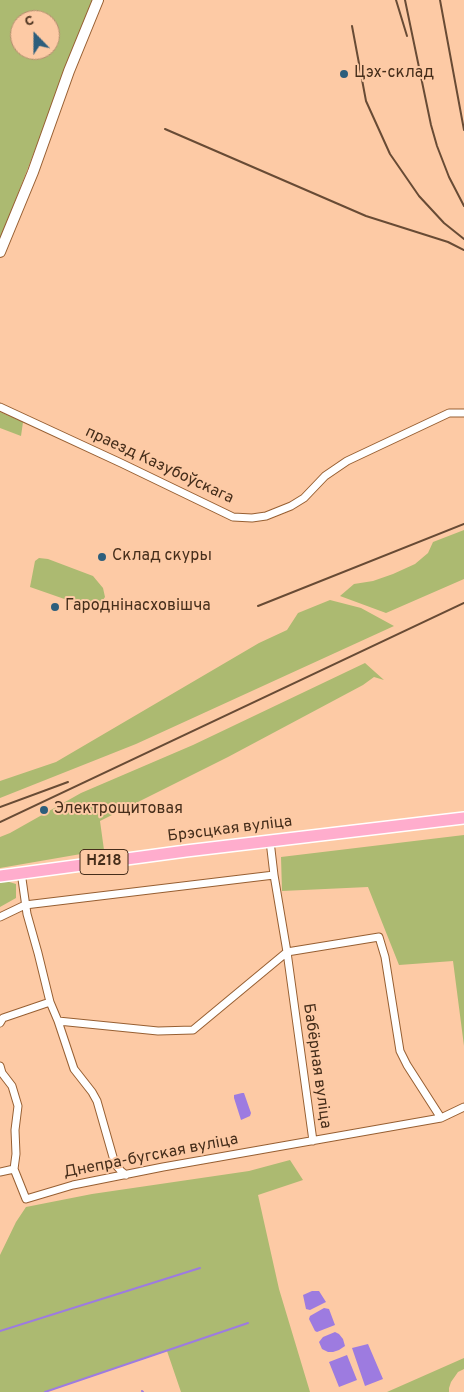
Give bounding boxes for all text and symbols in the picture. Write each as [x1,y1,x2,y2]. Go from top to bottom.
north arrow [10,10,60,60]
text: С [22,12,37,31]
place label: Цэх-склад [354,64,434,84]
marker: Цэх-склад [338,68,350,80]
street label: праезд Казубоўскага [82,423,236,509]
place label: Склад скуры [112,547,212,567]
marker: Склад скуры [96,551,108,563]
place label: Гароднінасховішча [65,597,211,617]
marker: Гароднінасховішча [49,601,61,613]
place label: Электрощитовая [54,800,183,820]
marker: Электрощитовая [38,804,50,816]
street label: Брэсцкая вуліца [166,813,294,847]
road number: Н218 [80,850,128,874]
street label: Бабёрная вуліца [298,1002,334,1130]
street label: Днепра-бугская вуліца [62,1131,240,1183]

